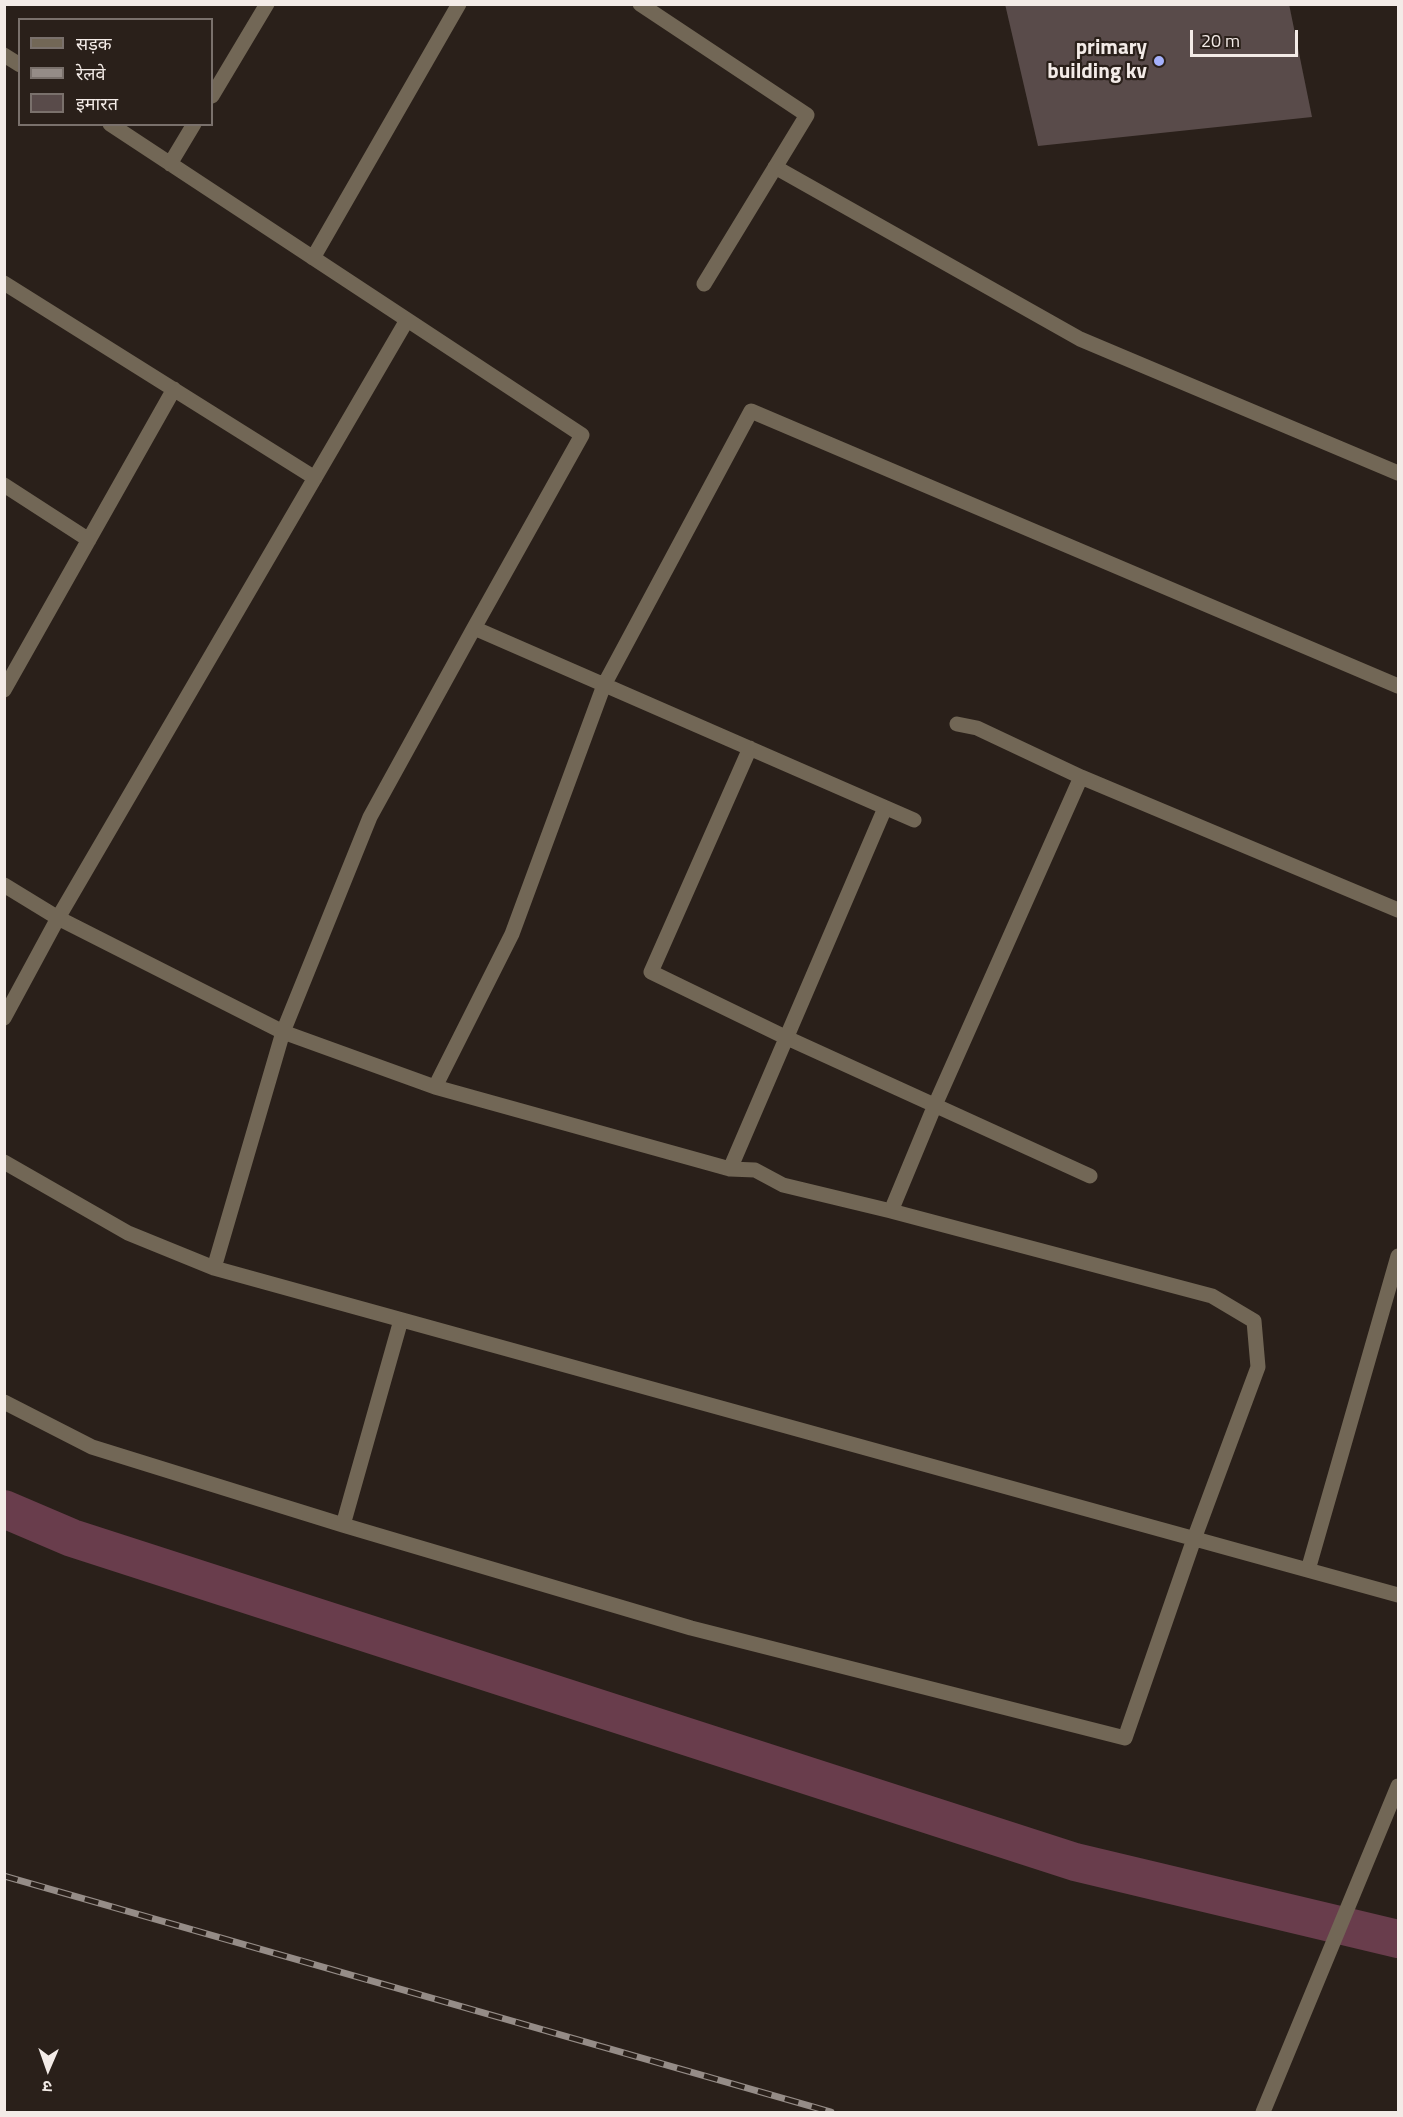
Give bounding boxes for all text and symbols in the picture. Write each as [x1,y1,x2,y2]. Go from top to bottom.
legend [18,18,213,126]
scale bar [1193,18,1301,56]
text: 20 m [1201,27,1240,54]
text: सड़क [76,30,112,57]
place label: primary building kv [1047,36,1147,86]
marker: primary building kv [1152,54,1166,68]
text: रेलवे [76,60,106,87]
text: इमारत [76,90,118,117]
north arrow [18,2039,78,2099]
text: उ [42,2075,52,2099]

